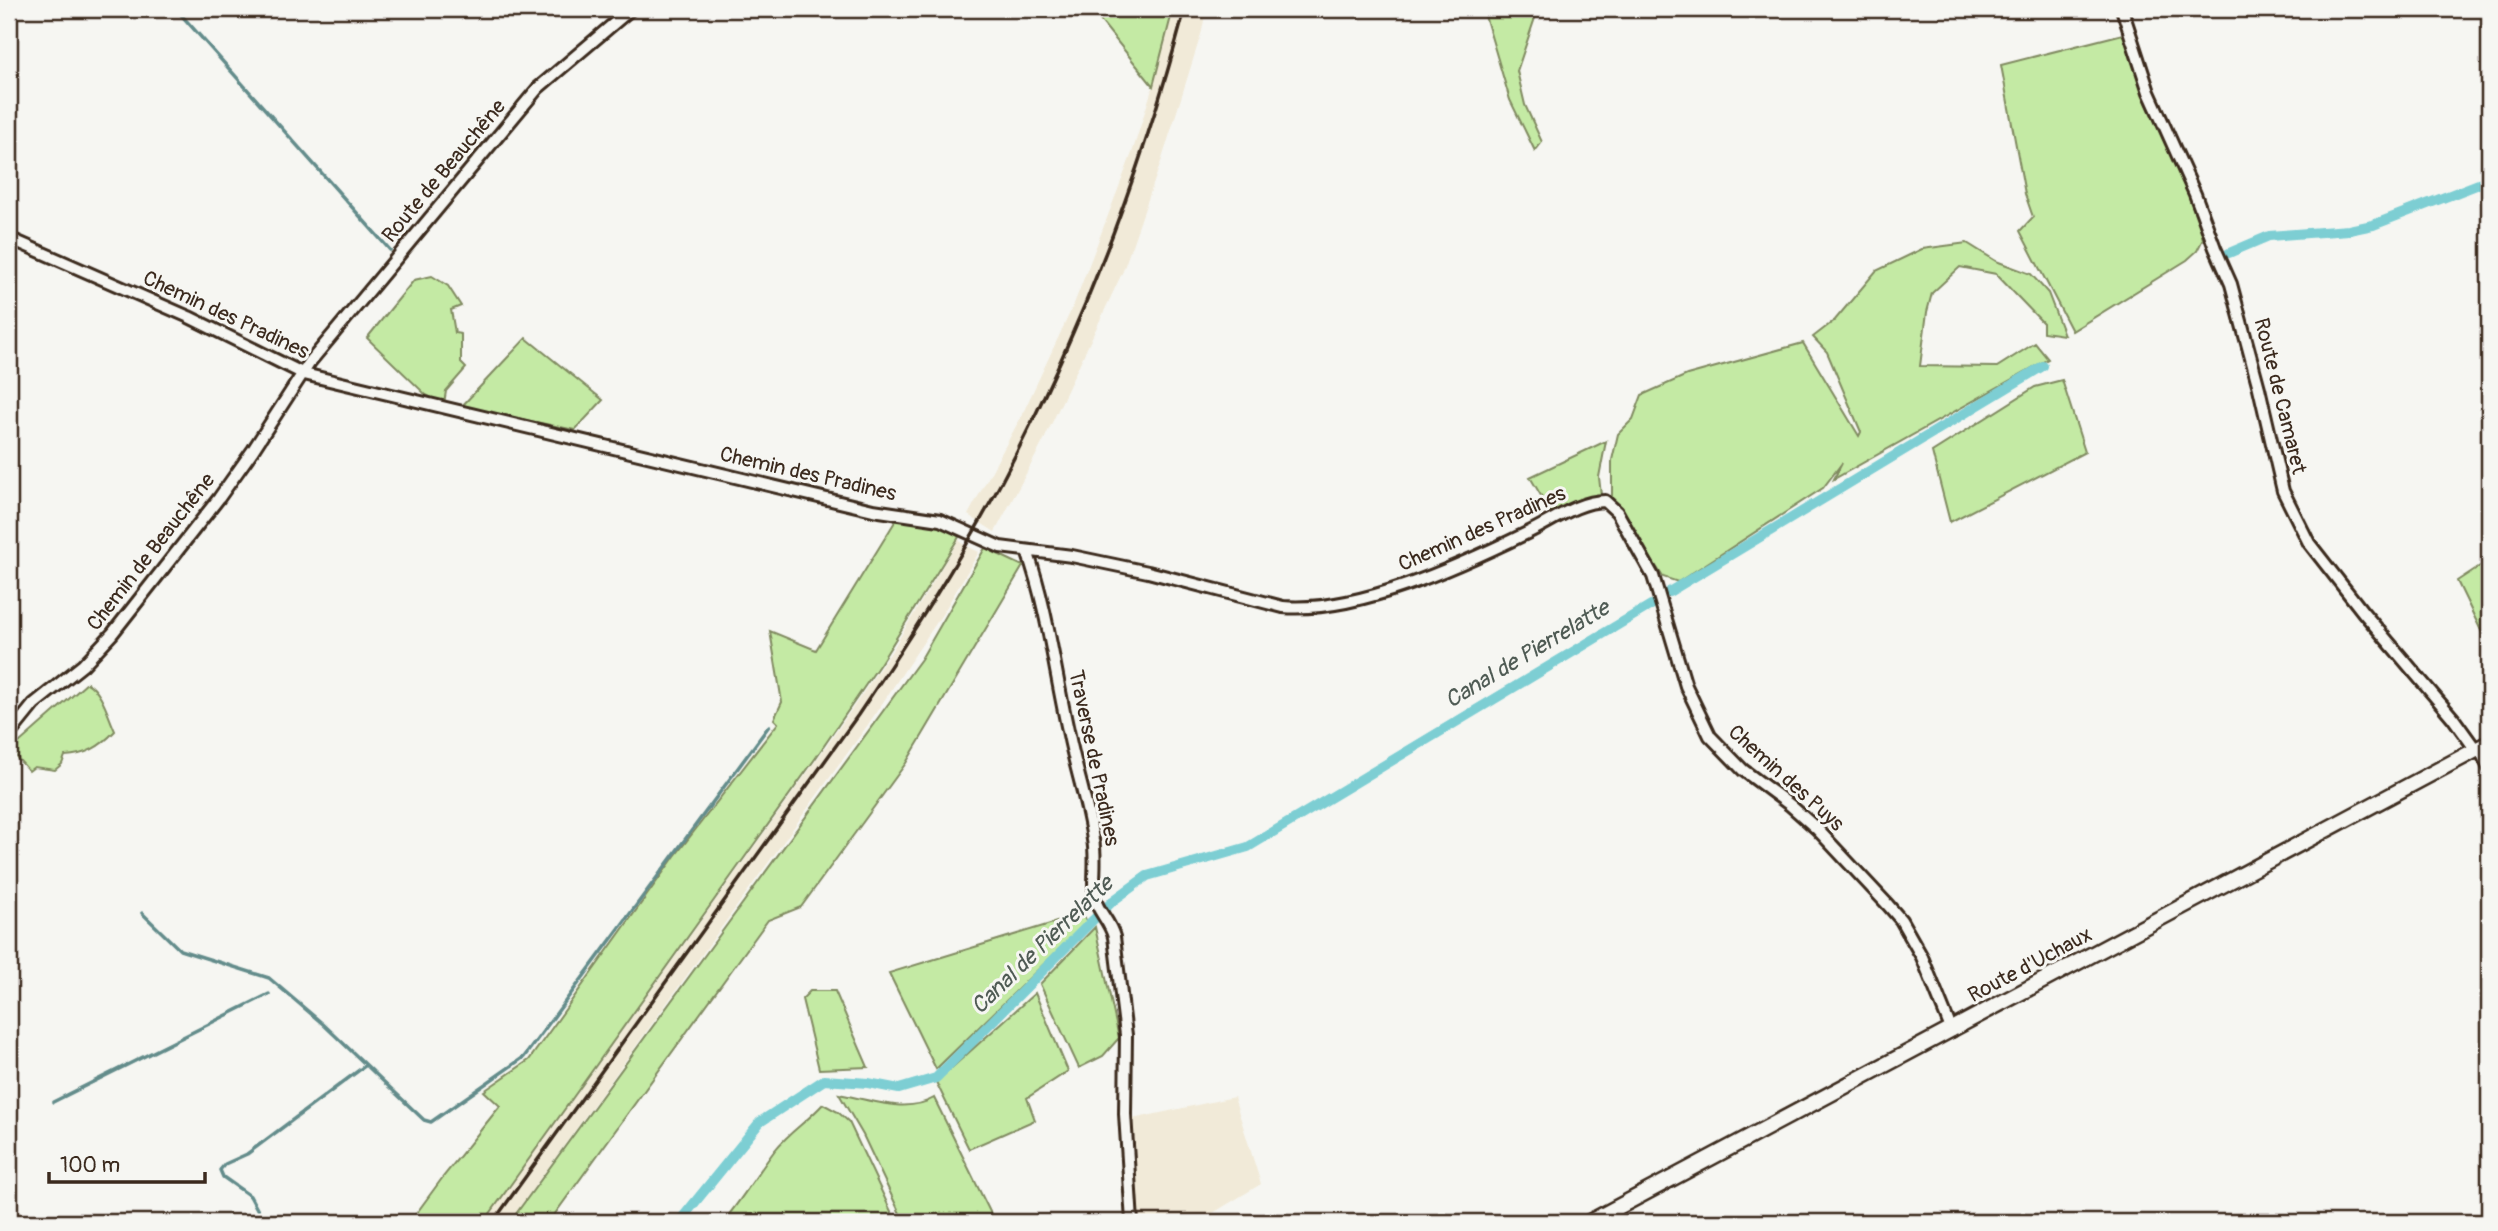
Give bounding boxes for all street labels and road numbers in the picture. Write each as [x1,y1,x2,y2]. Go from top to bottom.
street label: Route de Beauchêne [376,93,512,248]
street label: Chemin des Pradines [139,265,314,366]
street label: Route de Camaret [2248,315,2313,477]
street label: Chemin des Pradines [717,441,899,508]
street label: Chemin de Beauchêne [81,467,221,636]
street label: Chemin des Pradines [1394,480,1570,578]
street label: Traverse de Pradines [1062,668,1126,849]
street label: Chemin des Puys [1722,719,1850,838]
street label: Route d'Uchaux [1963,921,2097,1009]

